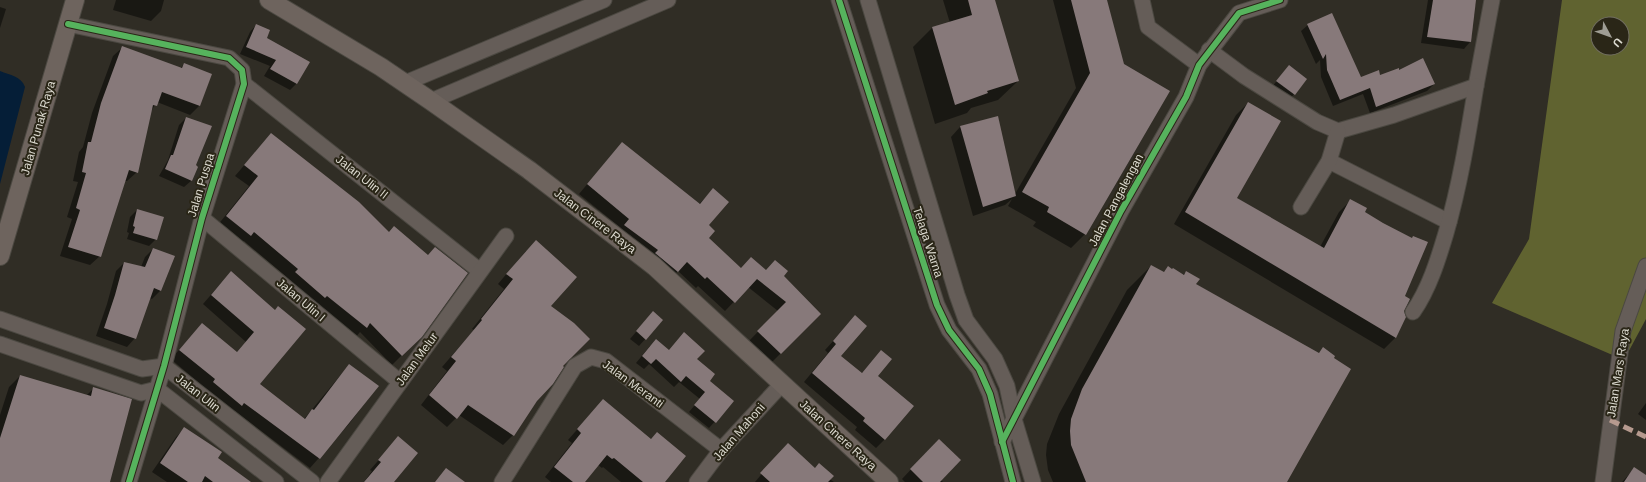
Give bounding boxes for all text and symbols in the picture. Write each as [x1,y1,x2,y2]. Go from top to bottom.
north arrow [1590,16,1630,56]
text: U [1610,36,1625,50]
street label: Jalan Punak Raya [18,79,58,177]
street label: Jalan Puspa [185,151,217,219]
street label: Jalan Pangalengan [1086,151,1146,249]
street label: Jalan Ulin II [333,152,391,202]
street label: Jalan Cinere Raya [551,186,639,256]
street label: Telaga Warna [910,205,946,279]
street label: Jalan Ulin I [274,276,328,324]
street label: Jalan Mars Raya [1604,327,1632,419]
street label: Jalan Melur [393,330,441,388]
street label: Jalan Meranti [600,357,666,411]
street label: Jalan Ulin [173,371,223,415]
street label: Jalan Cinere Raya [797,397,880,473]
street label: Jalan Mahoni [710,400,768,464]

